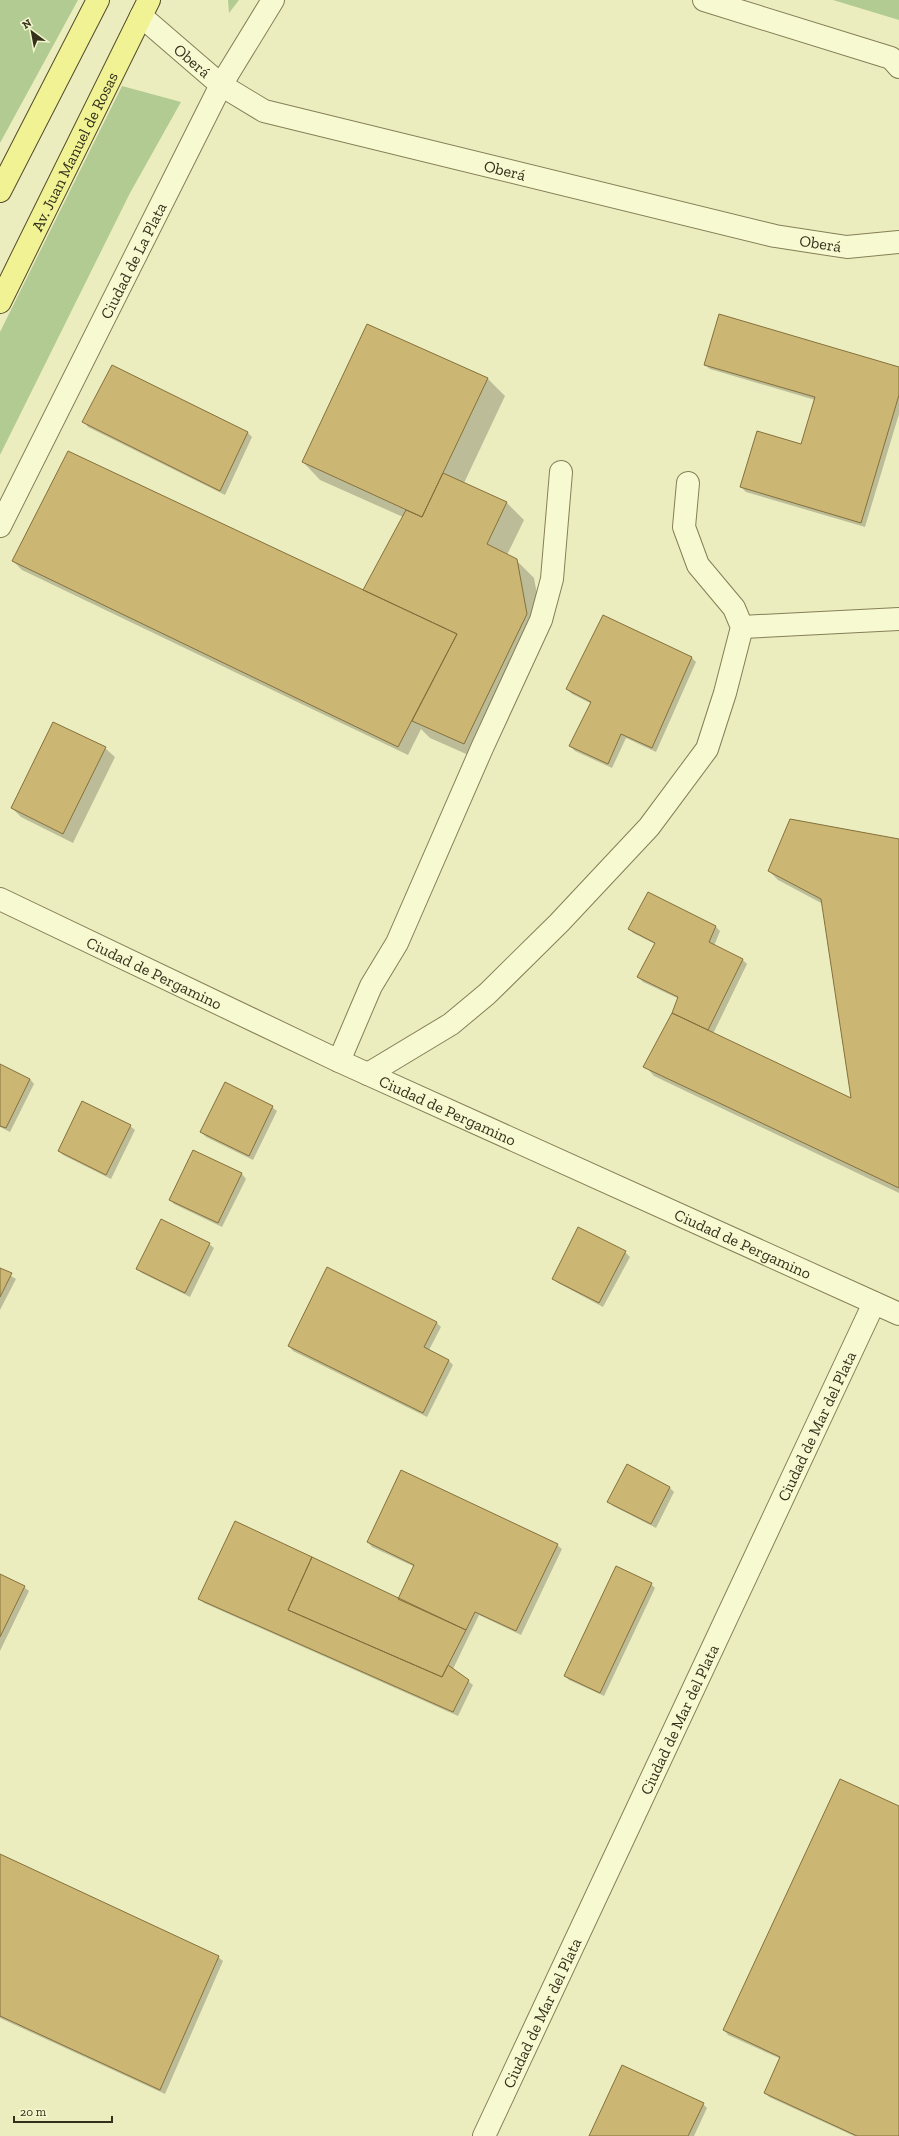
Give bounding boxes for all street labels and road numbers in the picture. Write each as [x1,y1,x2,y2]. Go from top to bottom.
street label: Oberá [170,40,215,82]
street label: Av. Juan Manuel de Rosas [28,69,122,234]
street label: Oberá [482,156,528,185]
street label: Ciudad de La Plata [96,199,171,322]
street label: Oberá [798,231,843,256]
street label: Ciudad de Pergamino [83,933,225,1014]
street label: Ciudad de Pergamino [376,1071,519,1150]
street label: Ciudad de Pergamino [671,1205,814,1283]
street label: Ciudad de Mar del Plata [774,1348,860,1504]
street label: Ciudad de Mar del Plata [636,1641,723,1798]
street label: Ciudad de Mar del Plata [499,1935,586,2091]

